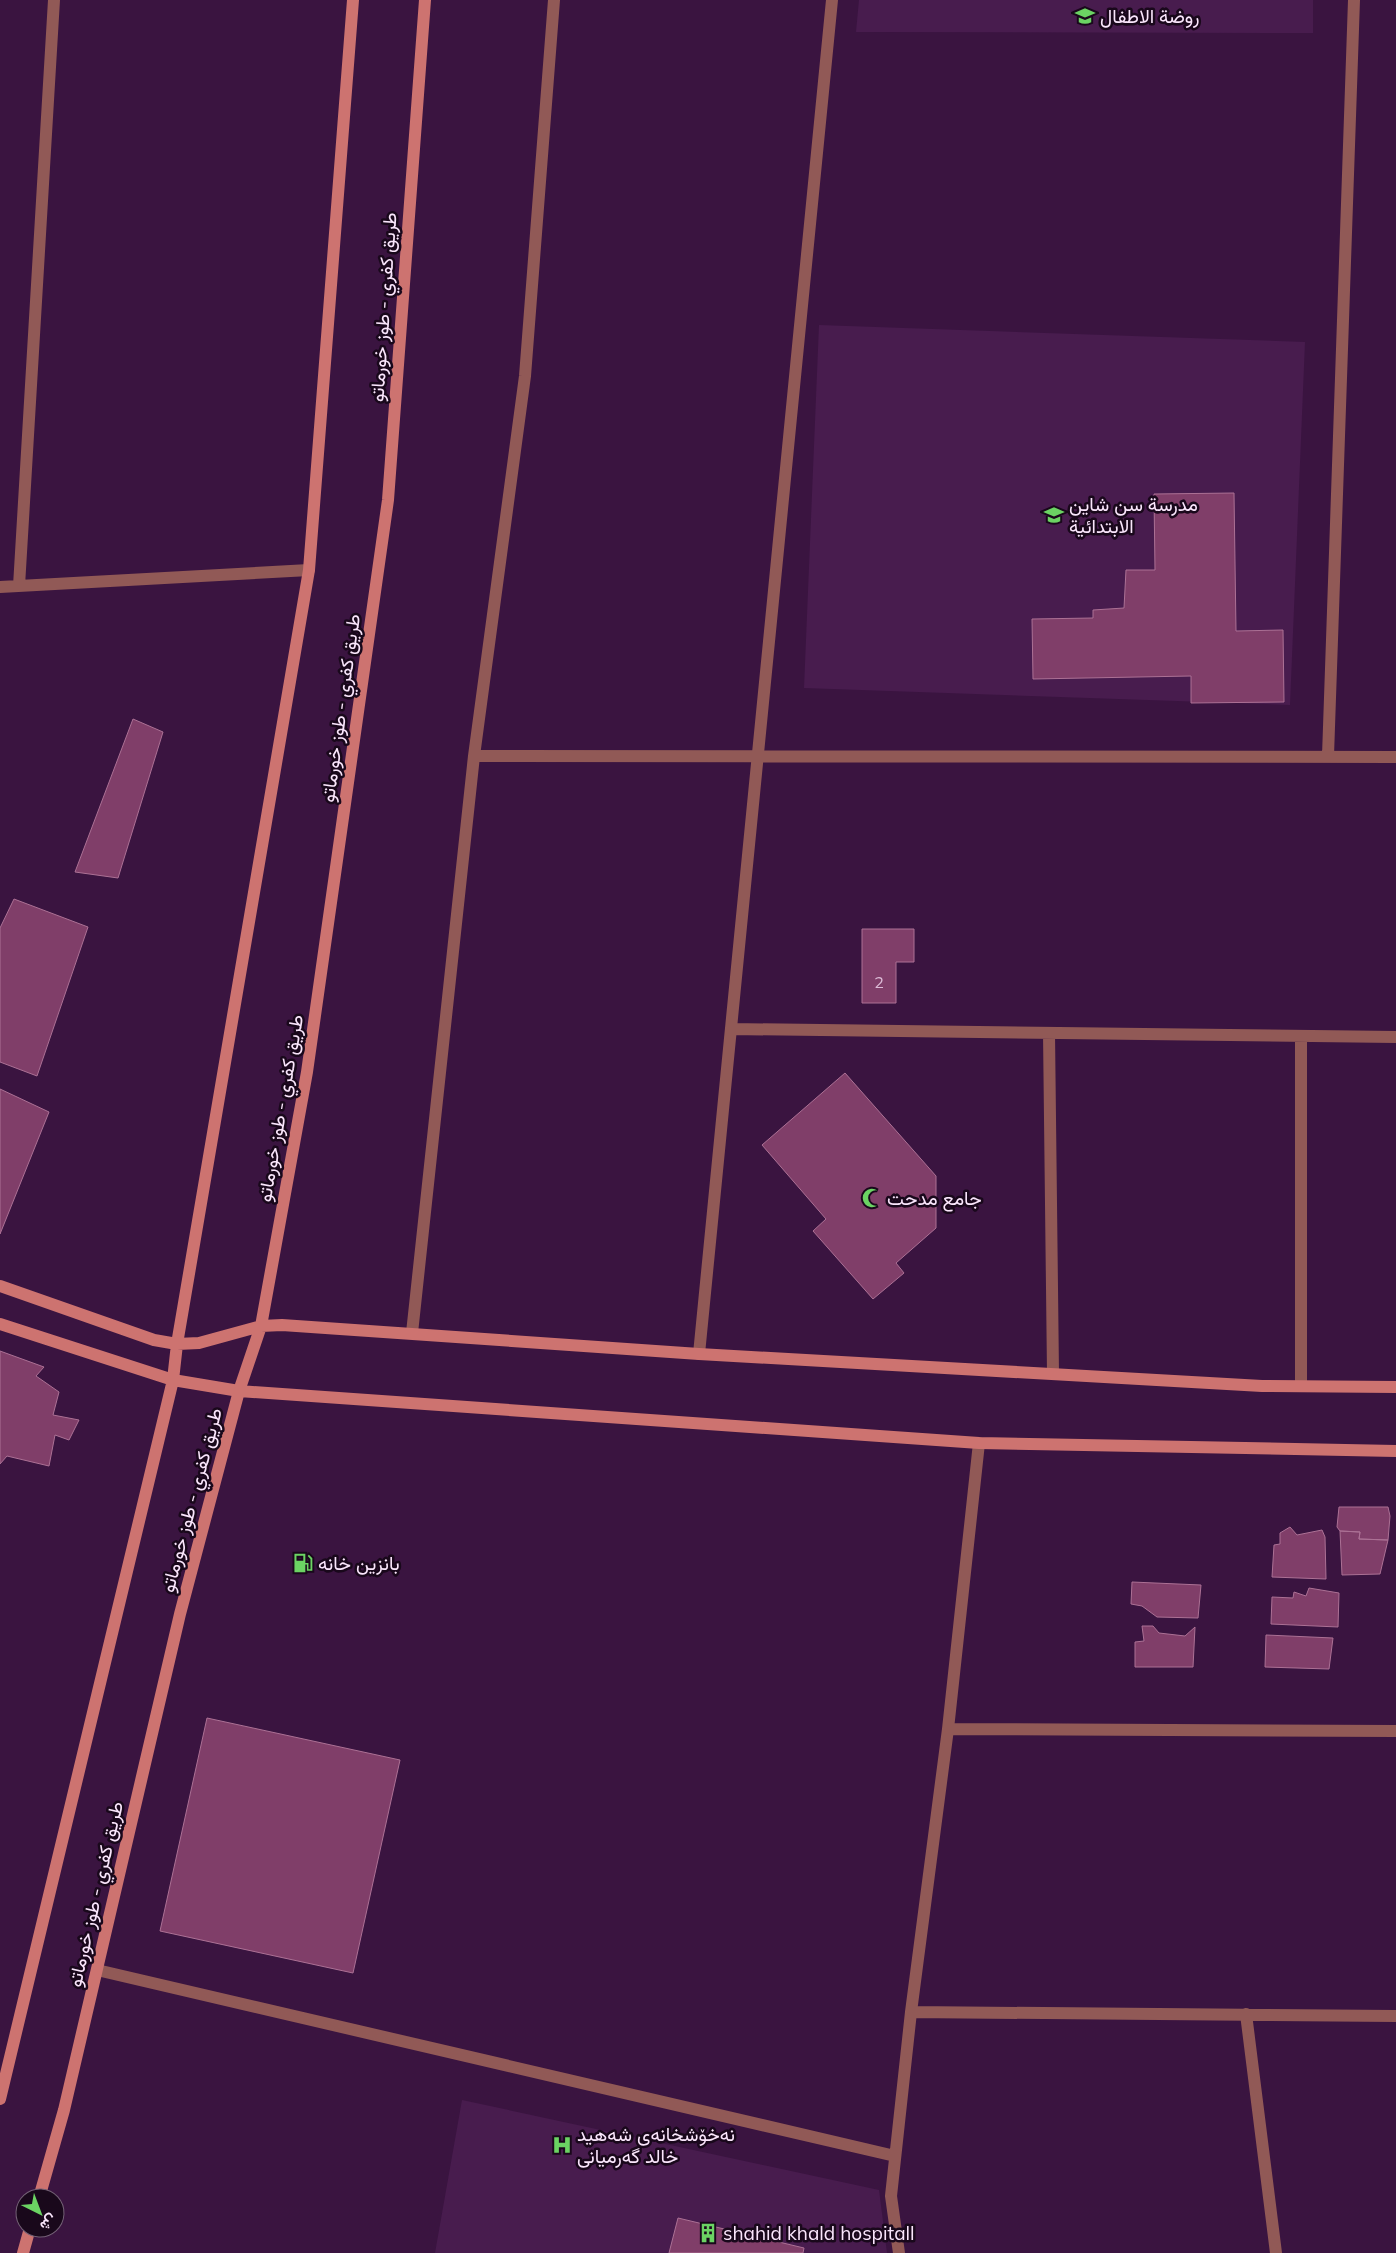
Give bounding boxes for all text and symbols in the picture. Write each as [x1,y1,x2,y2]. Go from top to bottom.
place label: روضة الاطفال [1100,4,1200,28]
school or university icon: روضة الاطفال [1074,5,1096,27]
street label: طريق كفري - طوز خورماتو [364,211,406,403]
place label: مدرسة سن شاين الابتدائية [1069,492,1198,538]
school or university icon: مدرسة سن شاين الابتدائية [1043,504,1065,526]
street label: طريق كفري - طوز خورماتو [315,612,369,804]
house number: 2 [874,972,884,992]
street label: طريق كفري - طوز خورماتو [252,1012,312,1204]
place label: جامع مدحت [887,1186,982,1212]
mosque icon: جامع مدحت [861,1187,883,1209]
street label: طريق كفري - طوز خورماتو [155,1405,231,1596]
place label: بانزين خانه [318,1551,400,1575]
fuel station icon: بانزين خانه [292,1552,314,1574]
street label: طريق كفري - طوز خورماتو [62,1799,132,1990]
place label: نەخۆشخانەی شەهید خالد گەرمیانی [577,2122,735,2168]
hospital icon: نەخۆشخانەی شەهید خالد گەرمیانی [551,2134,573,2156]
north arrow [15,2188,65,2238]
text: ش [36,2210,61,2235]
place label: shahid khald hospitall [723,2221,915,2245]
building icon: shahid khald hospitall [697,2222,719,2244]

